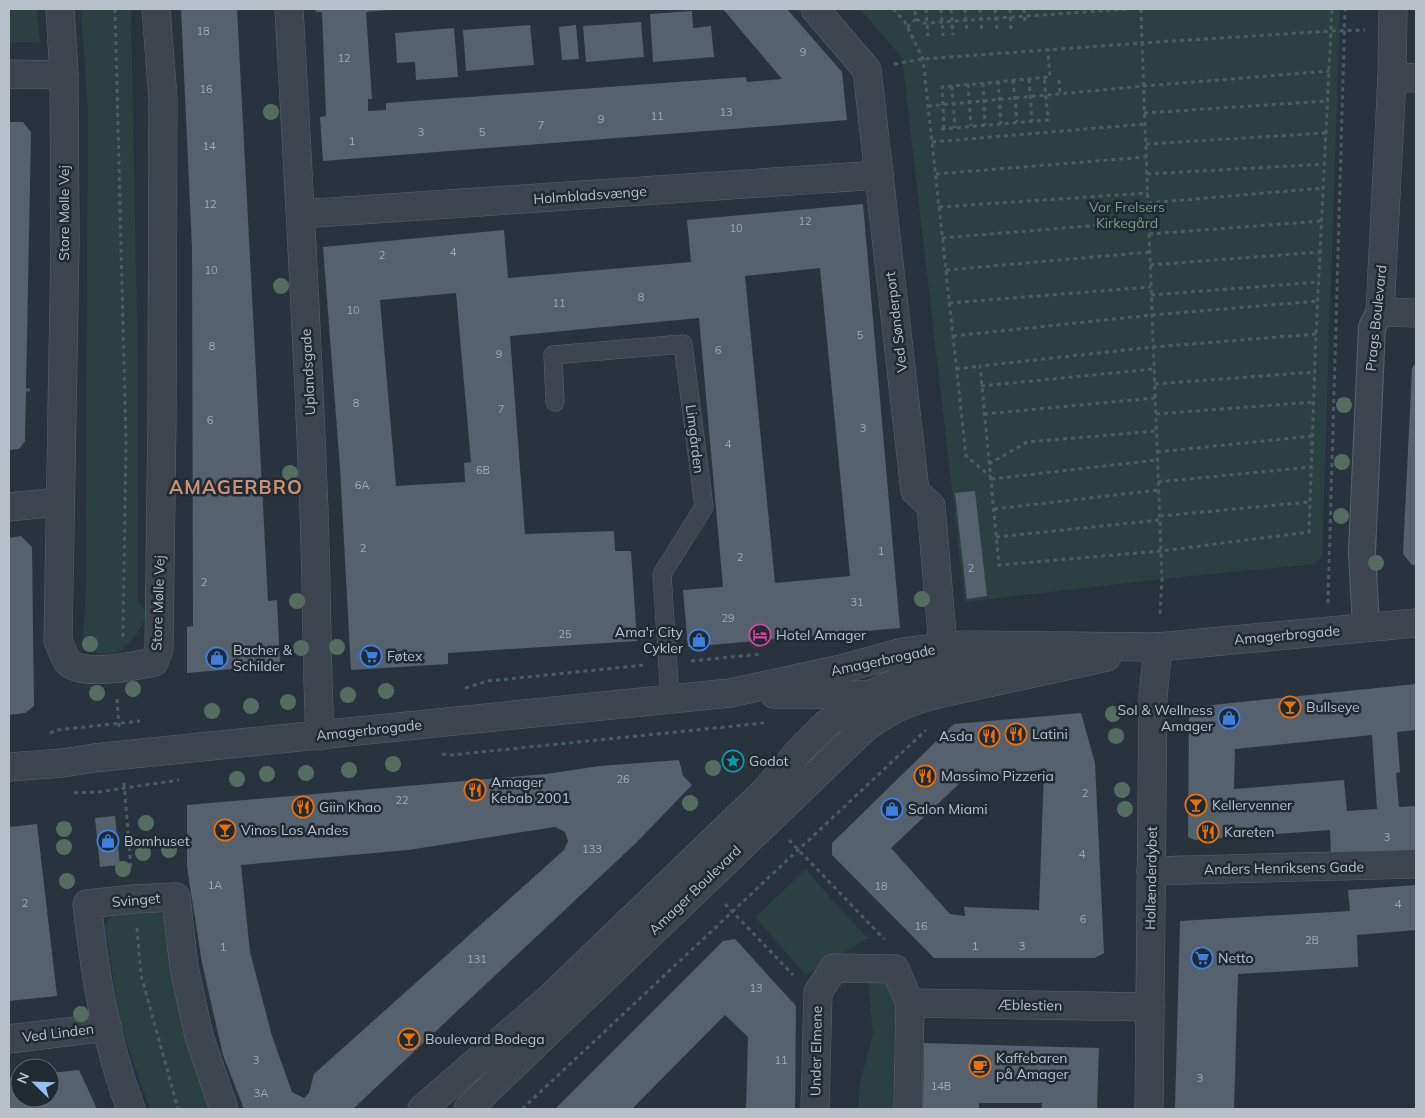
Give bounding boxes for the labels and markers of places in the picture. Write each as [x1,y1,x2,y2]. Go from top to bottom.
place label: Ama'r City Cykler [615,623,684,657]
hotel icon: Hotel Amager [748,623,772,647]
place label: Hotel Amager [776,626,867,644]
shop icon: Ama'r City Cykler [687,628,711,652]
place label: Bacher & Schilder [233,641,292,675]
supermarket icon: Føtex [359,644,383,668]
shop icon: Bacher & Schilder [205,646,229,670]
place label: Føtex [387,647,423,665]
bar icon: Bullseye [1278,695,1302,719]
place label: Bullseye [1306,698,1360,716]
place label: Sol & Wellness Amager [1118,701,1214,735]
shop icon: Sol & Wellness Amager [1217,706,1241,730]
restaurant icon: Latini [1004,722,1028,746]
restaurant icon: Asda [977,724,1001,748]
place label: Latini [1032,725,1068,743]
place label: Asda [939,727,973,745]
place icon: Godot [721,749,745,773]
place label: Godot [749,752,789,770]
restaurant icon: Massimo Pizzeria [913,764,937,788]
place label: Massimo Pizzeria [941,767,1054,785]
place label: Amager Kebab 2001 [491,773,570,807]
restaurant icon: Amager Kebab 2001 [463,778,487,802]
bar icon: Kellervenner [1184,793,1208,817]
restaurant icon: Giin Khao [291,795,315,819]
place label: Kellervenner [1212,796,1293,814]
shop icon: Salon Miami [880,797,904,821]
place label: Giin Khao [319,798,381,816]
place label: Salon Miami [908,800,988,818]
bar icon: Vinos Los Andes [213,818,237,842]
restaurant icon: Kareten [1196,820,1220,844]
place label: Vinos Los Andes [241,821,349,839]
place label: Kareten [1224,823,1275,841]
shop icon: Bomhuset [96,829,120,853]
place label: Bomhuset [124,832,190,850]
supermarket icon: Netto [1190,946,1214,970]
place label: Netto [1218,949,1254,967]
bar icon: Boulevard Bodega [397,1027,421,1051]
place label: Boulevard Bodega [425,1030,545,1048]
place label: Kaffebaren på Amager [996,1049,1069,1083]
cafe icon: Kaffebaren på Amager [968,1054,992,1078]

